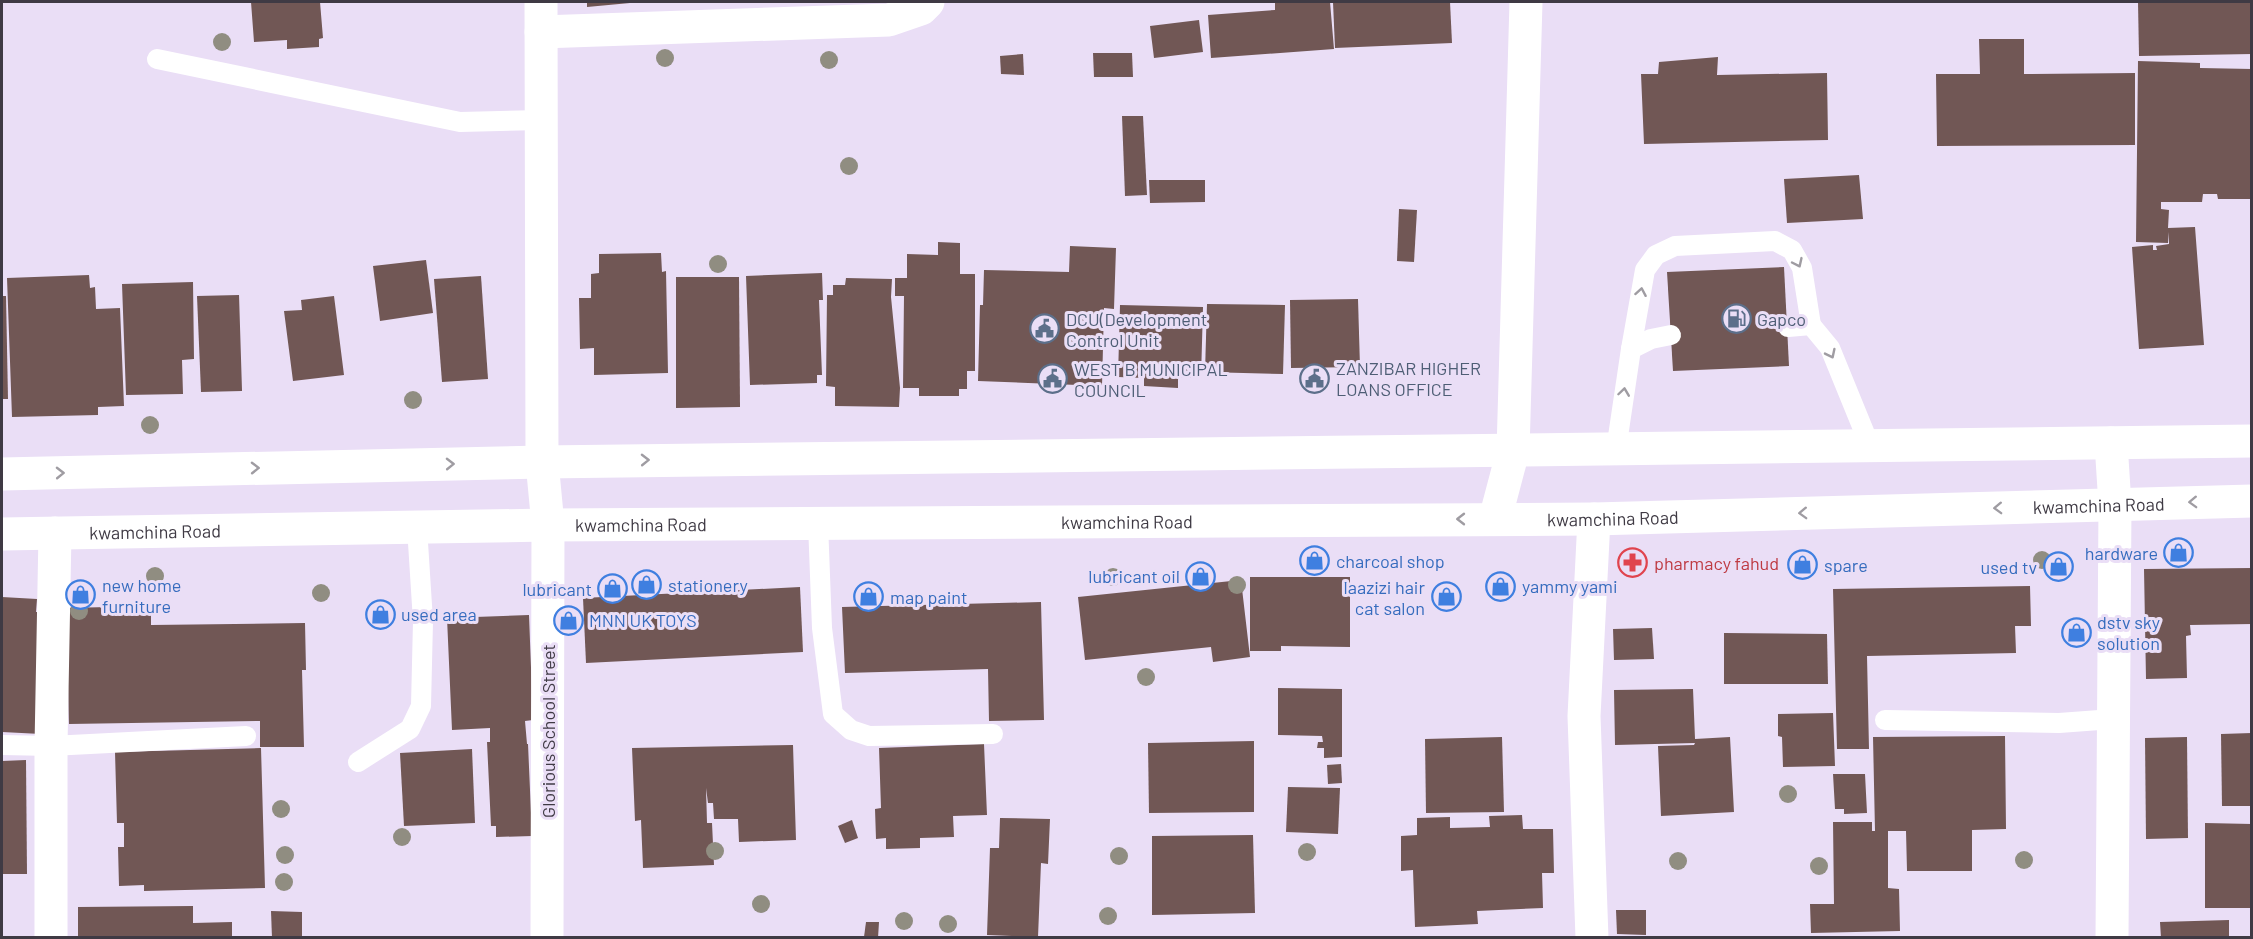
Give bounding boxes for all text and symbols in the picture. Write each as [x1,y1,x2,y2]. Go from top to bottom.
one-way arrow [1791,256,1803,267]
one-way arrow [1634,287,1647,297]
fuel station icon: Gapco [1720,303,1752,335]
place label: DCU(Development Control Unit [1066,308,1207,351]
place label: Gapco [1757,308,1806,330]
public building icon: DCU(Development Control Unit [1029,313,1061,345]
one-way arrow [1824,348,1836,359]
place label: ZANZIBAR HIGHER LOANS OFFICE [1336,357,1481,400]
place label: WEST B MUNICIPAL COUNCIL [1074,358,1228,401]
public building icon: ZANZIBAR HIGHER LOANS OFFICE [1299,362,1331,394]
public building icon: WEST B MUNICIPAL COUNCIL [1037,363,1069,395]
one-way arrow [1618,387,1630,397]
one-way arrow [640,454,649,467]
one-way arrow [445,458,454,470]
one-way arrow [250,462,259,475]
one-way arrow [55,467,64,479]
street label: kwamchina Road [2033,492,2165,518]
one-way arrow [2189,496,2198,509]
one-way arrow [1994,502,2003,514]
street label: kwamchina Road [1547,506,1679,530]
one-way arrow [1799,507,1808,519]
street label: kwamchina Road [1061,510,1193,533]
street label: kwamchina Road [575,513,707,536]
one-way arrow [1457,513,1466,525]
street label: kwamchina Road [89,519,221,544]
shop icon: hardware [2163,537,2195,569]
place label: hardware [2085,542,2158,564]
shop icon: charcoal shop [1299,545,1331,577]
pharmacy icon: pharmacy fahud [1617,547,1649,579]
shop icon: spare [1787,549,1819,581]
place label: charcoal shop [1336,550,1445,572]
shop icon: used tv [2042,551,2074,583]
place label: pharmacy fahud [1654,552,1779,574]
place label: spare [1824,554,1868,576]
place label: used tv [1981,556,2037,578]
shop icon: lubricant oil [1185,560,1217,592]
place label: lubricant oil [1088,565,1180,587]
shop icon: stationery [631,569,663,601]
shop icon: yammy yami [1485,570,1517,602]
shop icon: lubricant [597,573,629,605]
place label: new home furniture [102,574,181,617]
place label: stationery [668,574,748,596]
place label: yammy yami [1522,575,1618,597]
place label: laazizi hair cat salon [1344,576,1425,619]
place label: lubricant [522,578,592,600]
shop icon: new home furniture [65,579,97,611]
shop icon: map paint [853,581,885,613]
shop icon: laazizi hair cat salon [1430,581,1462,613]
place label: map paint [890,586,968,608]
shop icon: used area [364,598,396,630]
place label: used area [401,603,477,625]
shop icon: MNN UK TOYS [552,604,584,636]
place label: MNN UK TOYS [589,609,697,631]
place label: dstv sky solution [2097,611,2160,654]
shop icon: dstv sky solution [2060,616,2092,648]
street label: Glorious School Street [537,644,559,818]

